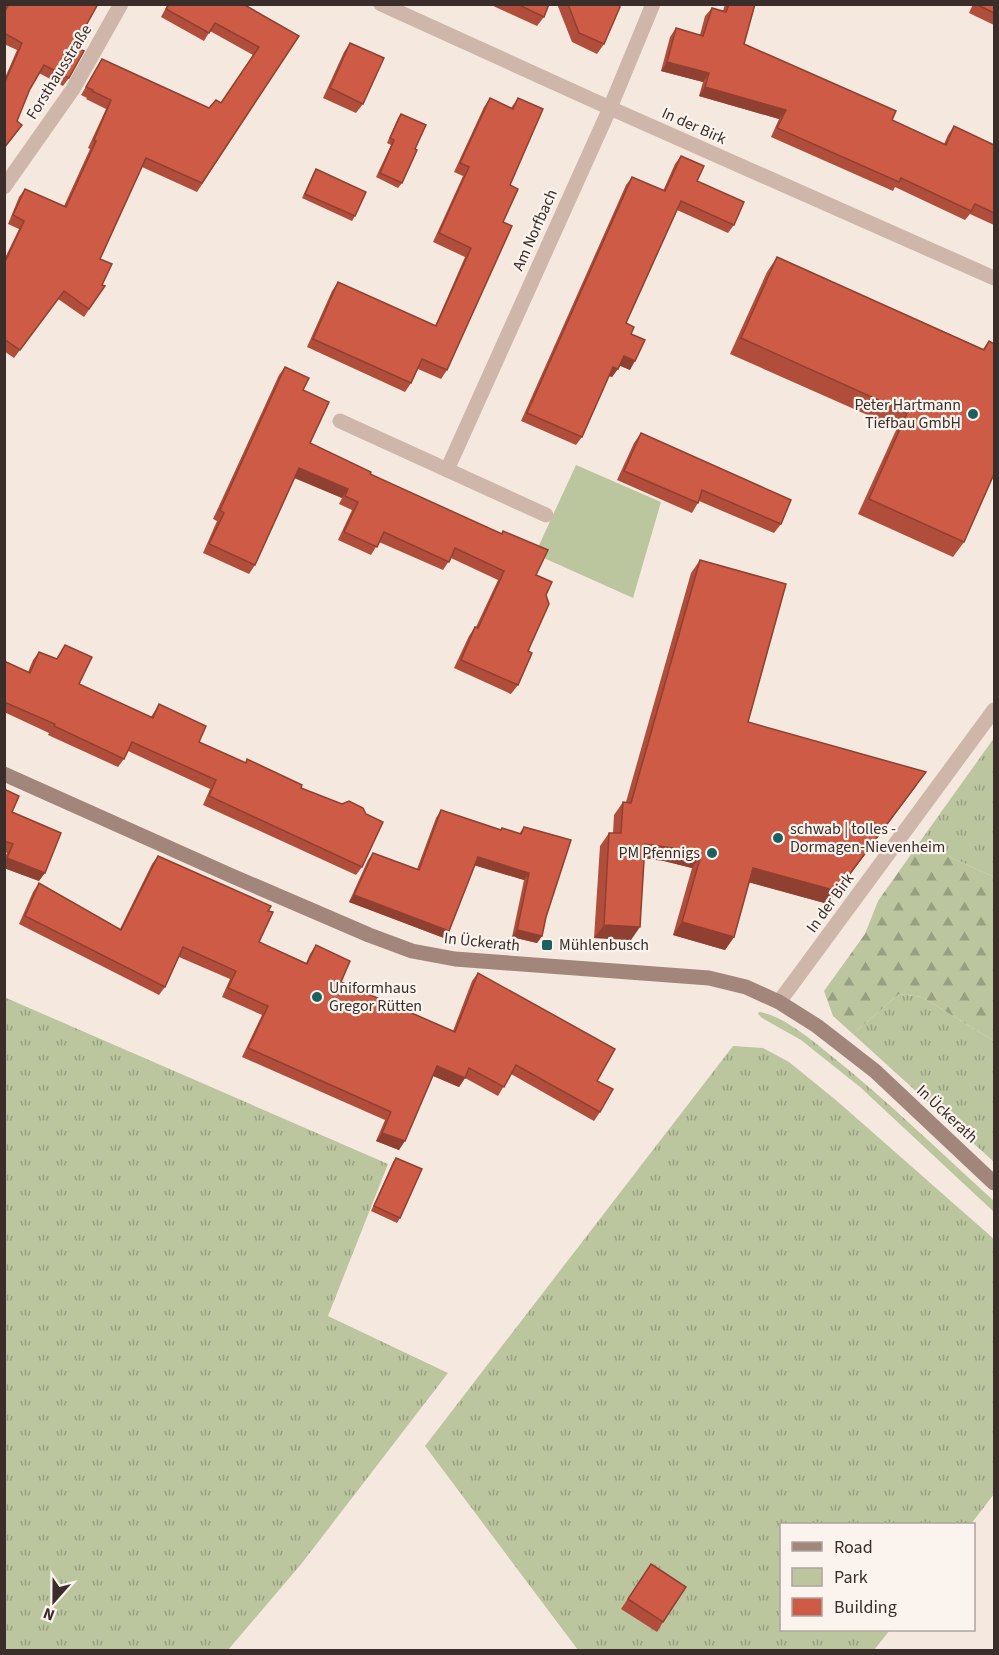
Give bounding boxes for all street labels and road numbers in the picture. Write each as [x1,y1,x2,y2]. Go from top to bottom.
street label: Forsthausstraße [21,20,97,124]
street label: In der Birk [658,102,730,150]
street label: Am Norfbach [507,186,563,274]
street label: In der Birk [801,869,859,937]
street label: In Ückerath [443,927,521,957]
street label: In Ückerath [912,1080,982,1148]

